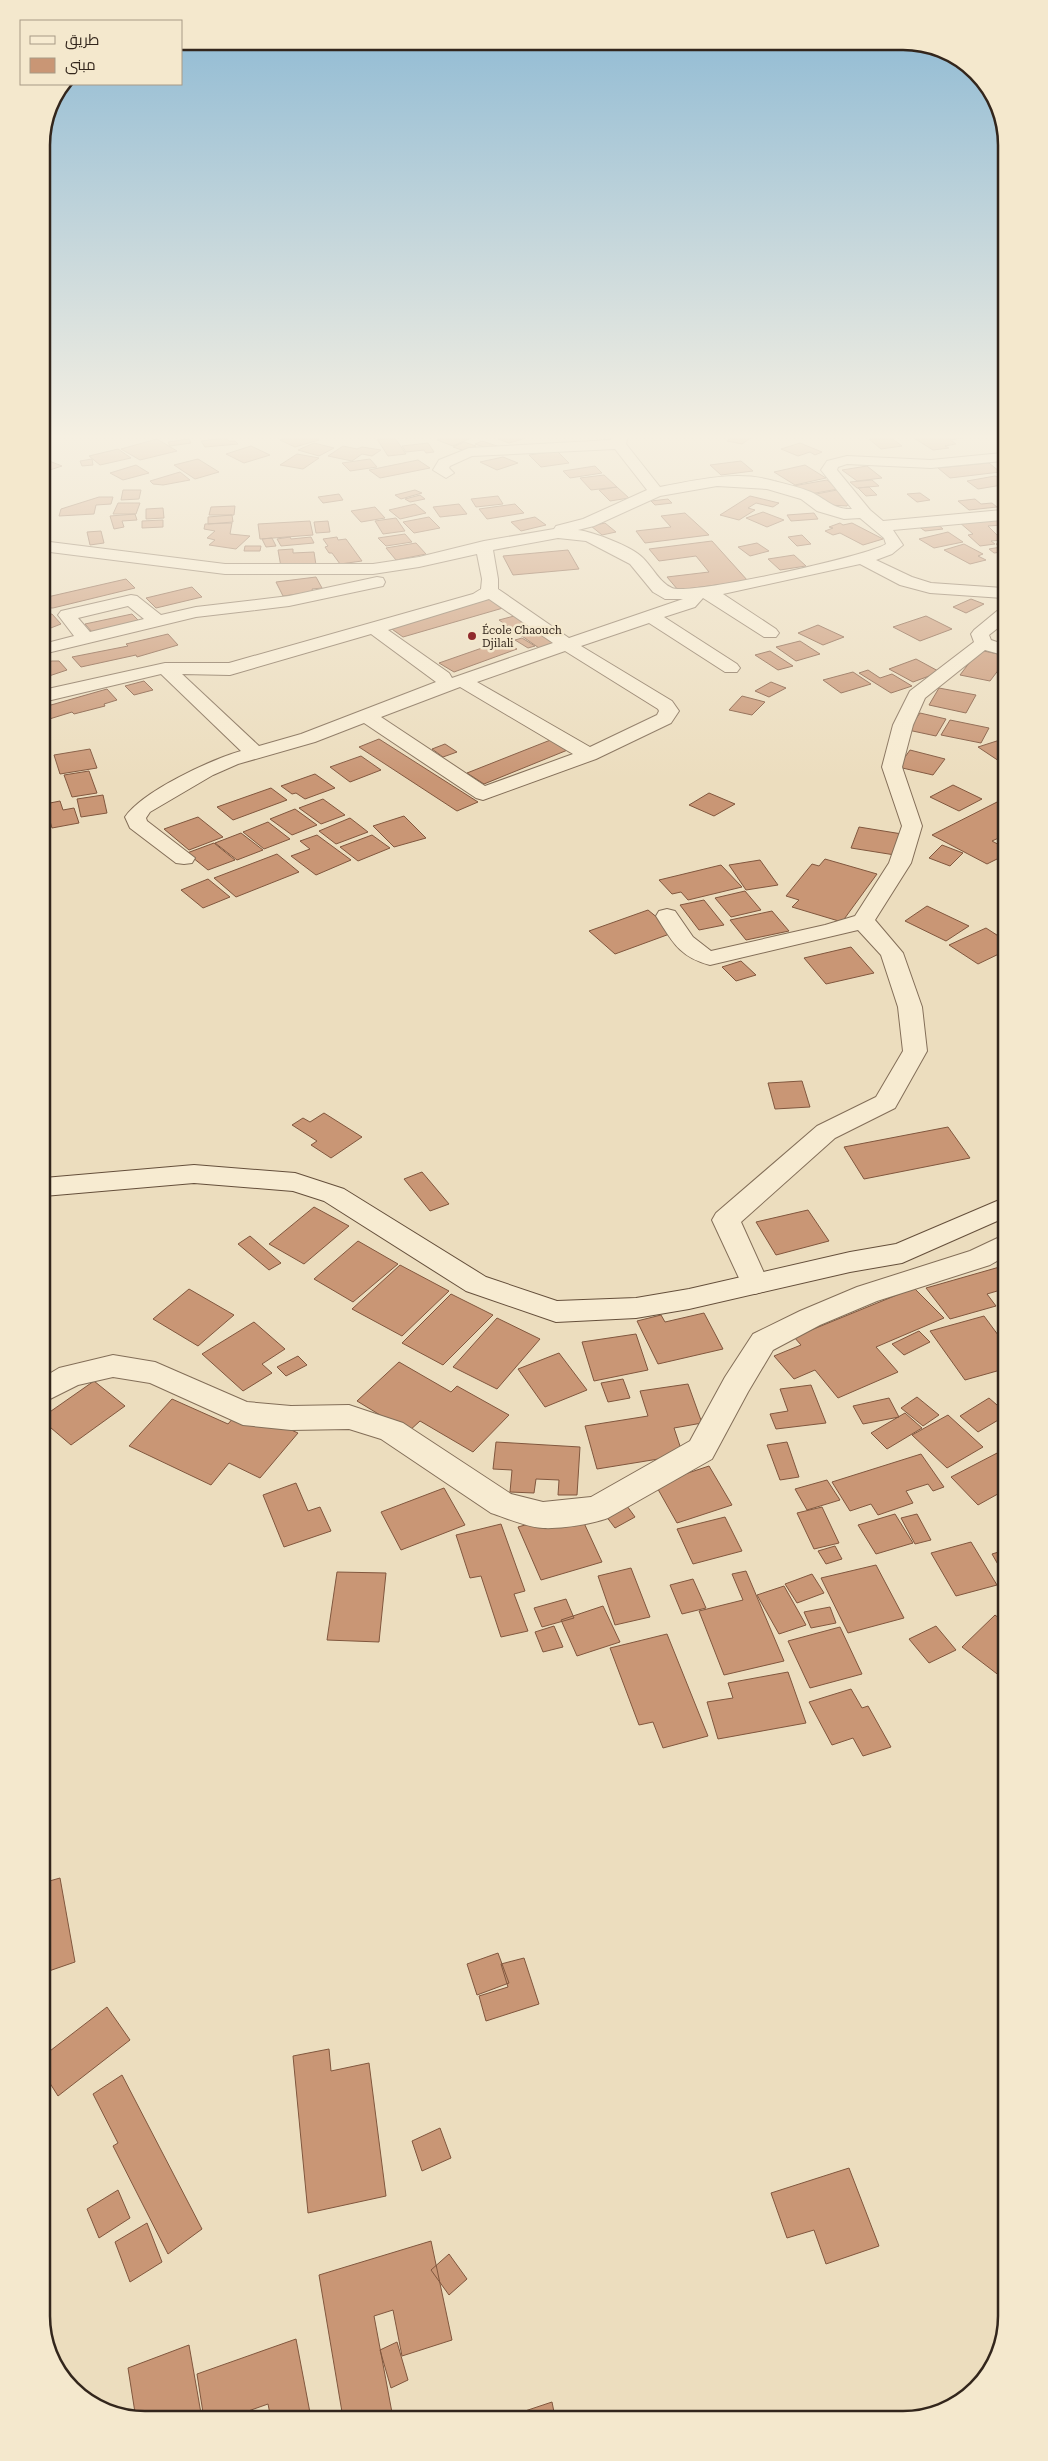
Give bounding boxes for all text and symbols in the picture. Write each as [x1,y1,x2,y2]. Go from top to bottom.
legend [20,20,182,85]
text: طريق [65,31,99,50]
text: مبنى [65,56,96,75]
place label: École Chaouch Djilali [482,623,562,650]
marker: École Chaouch Djilali [466,630,478,642]

